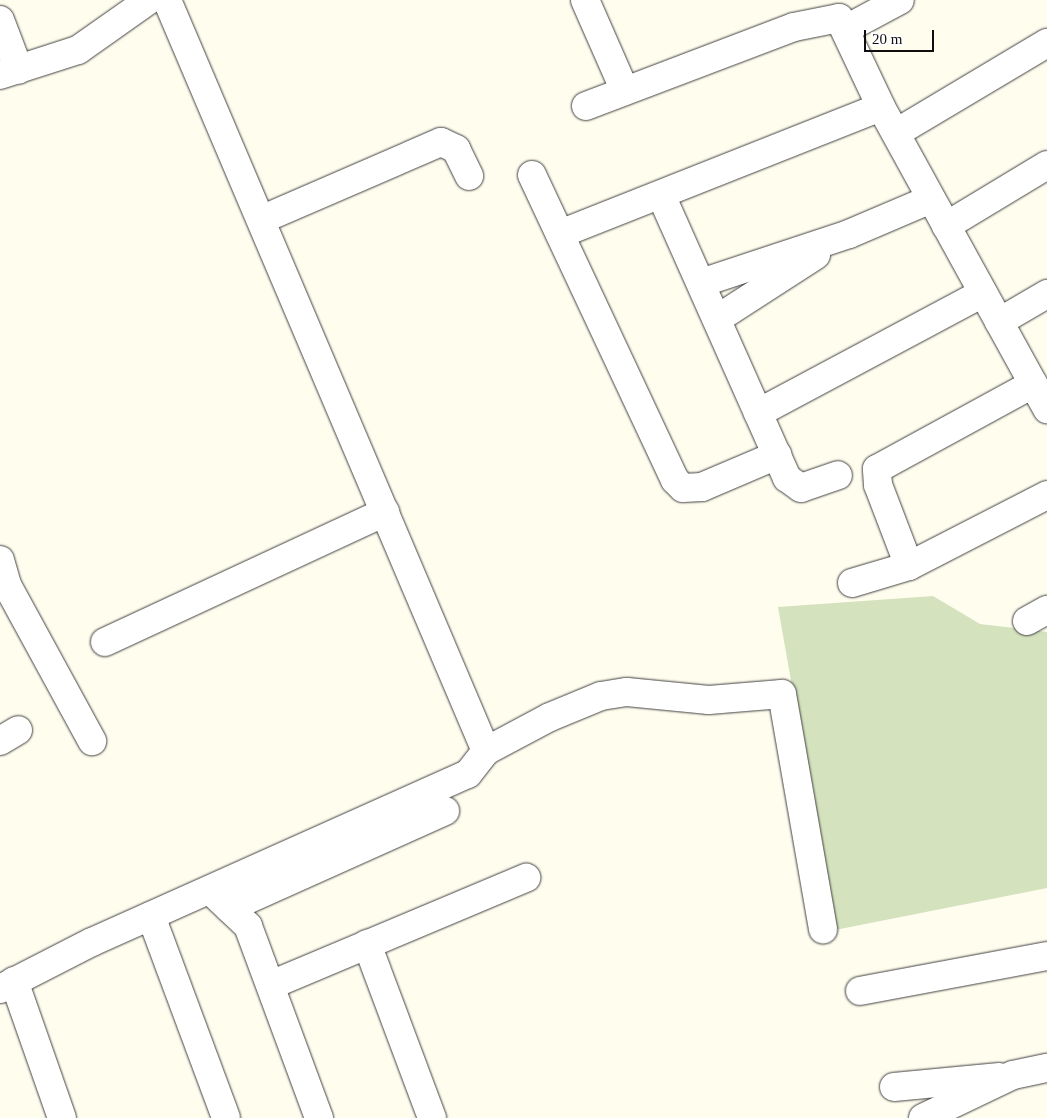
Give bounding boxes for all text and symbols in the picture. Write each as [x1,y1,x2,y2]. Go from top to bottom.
scale bar [867,20,937,52]
text: 20 m [872,31,902,47]

